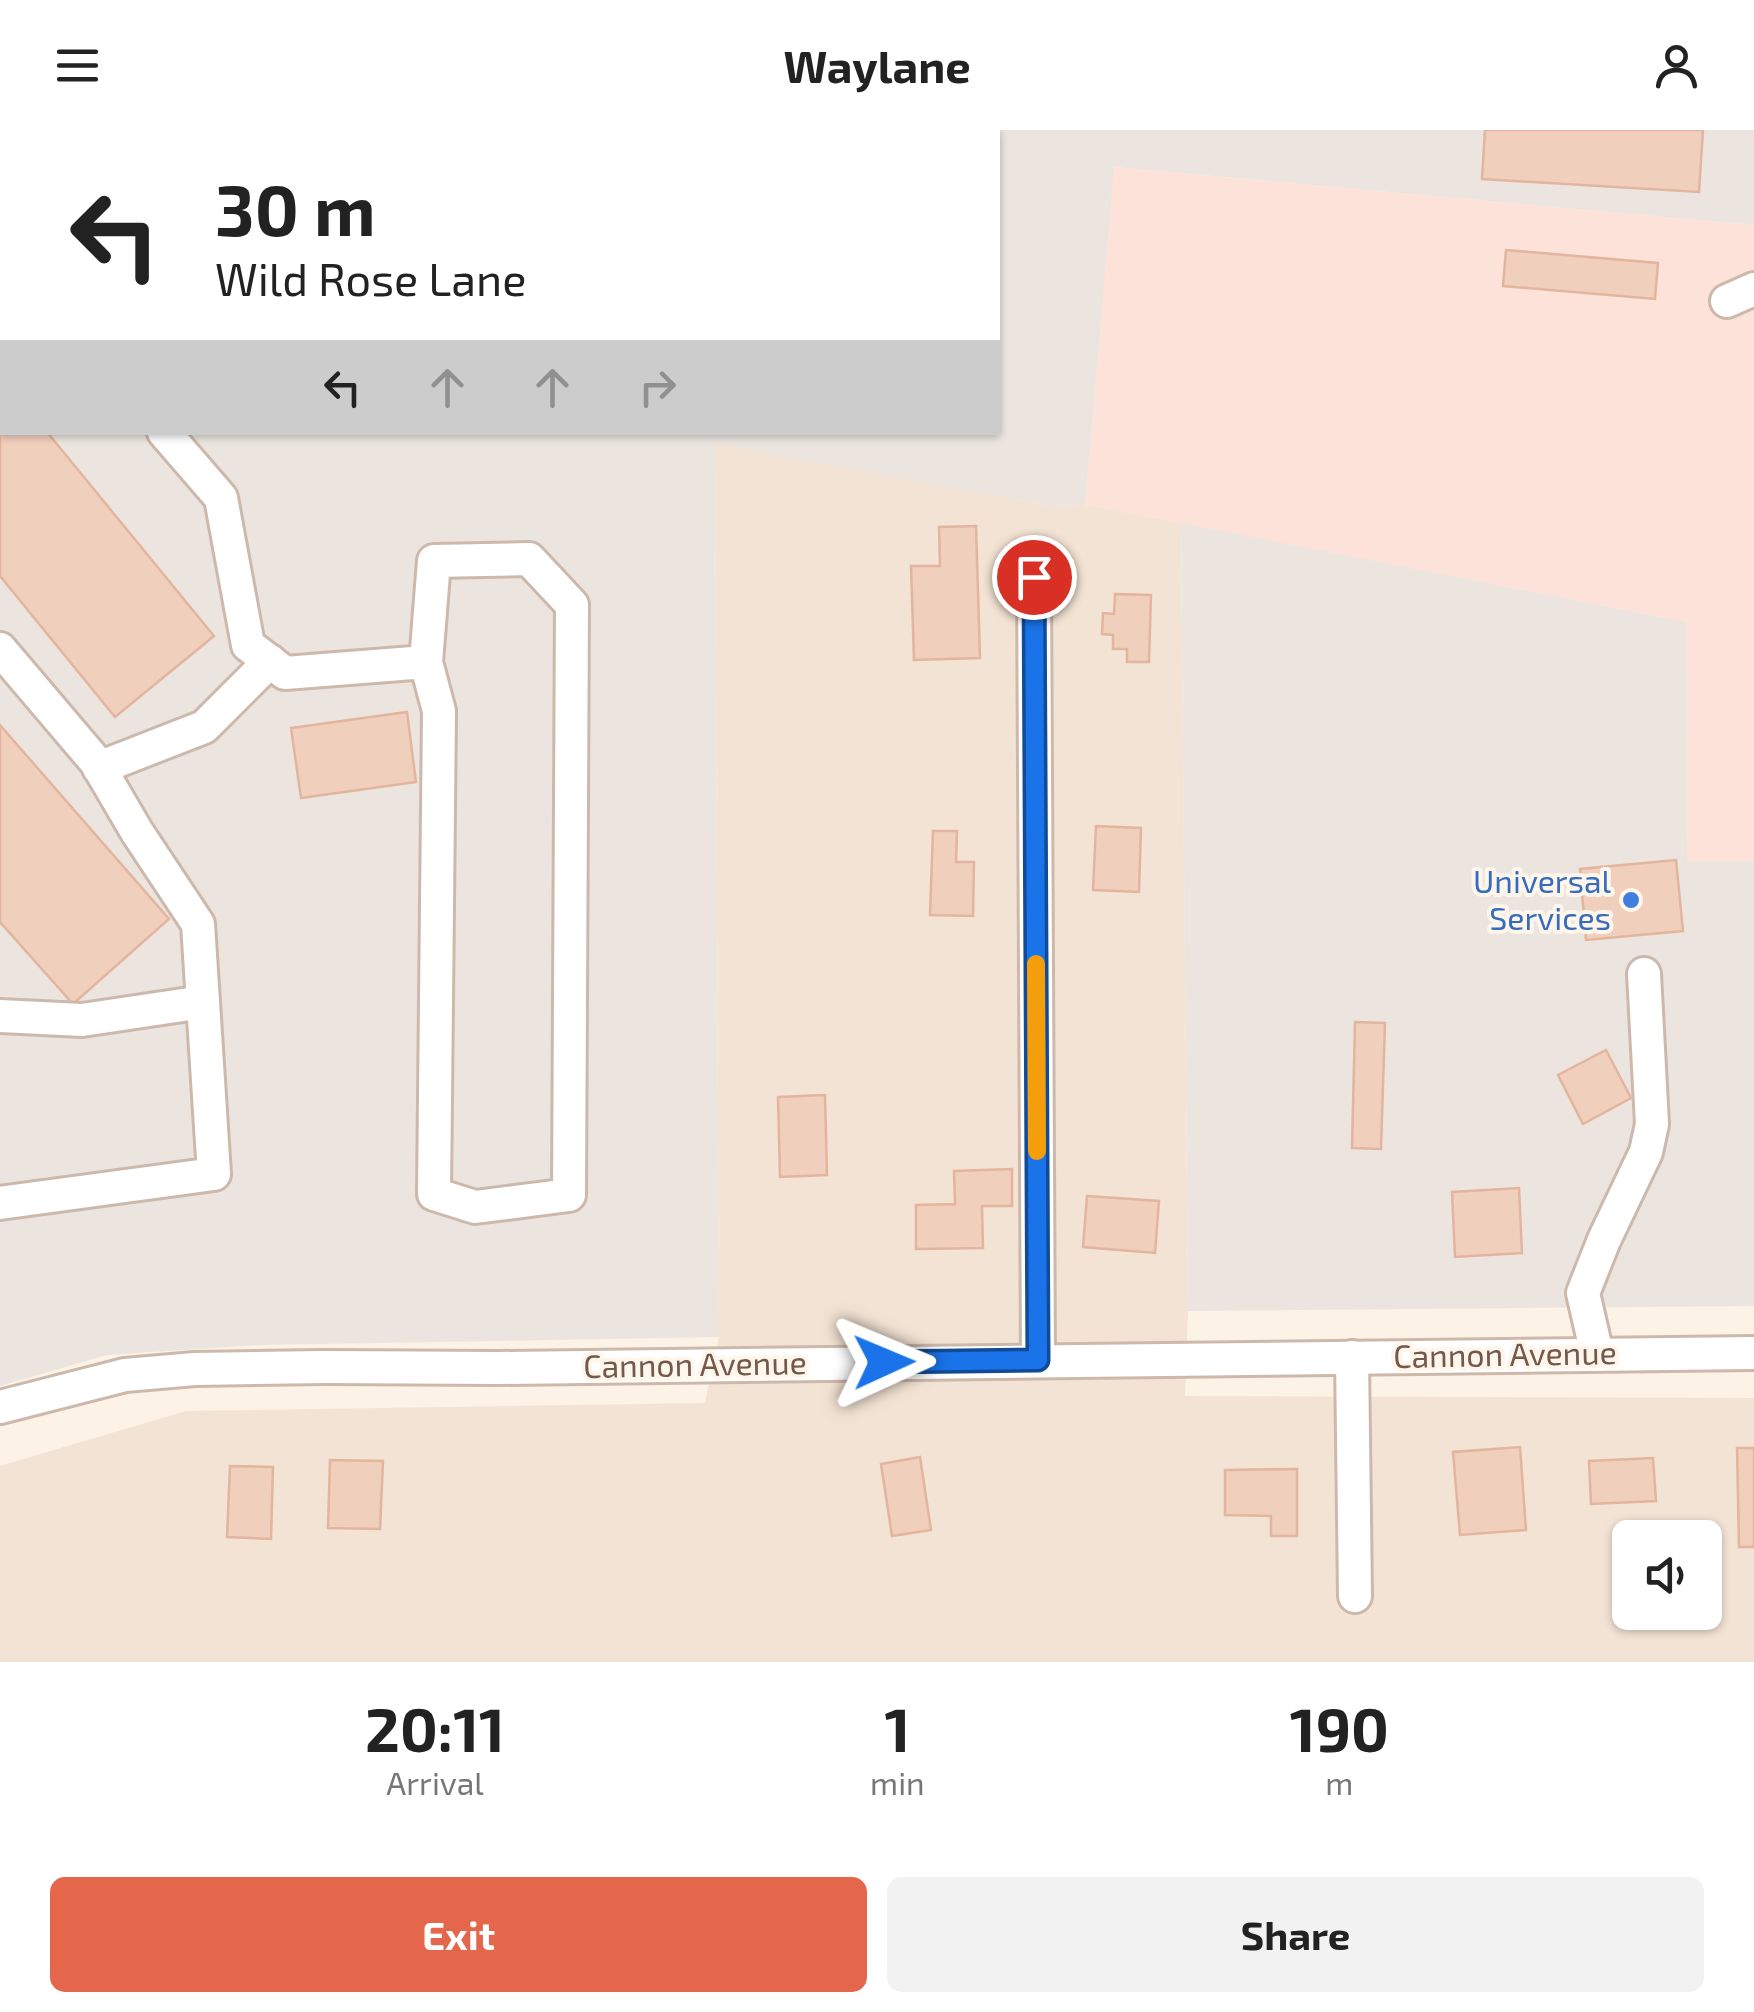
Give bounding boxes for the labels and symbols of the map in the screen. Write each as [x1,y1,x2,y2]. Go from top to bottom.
pin [992,535,1077,620]
place label: Universal Services [1473,861,1611,936]
marker: Universal Services [1620,889,1642,911]
position arrow [832,1310,936,1414]
street label: Cannon Avenue [1393,1332,1617,1374]
street label: Cannon Avenue [583,1342,807,1384]

